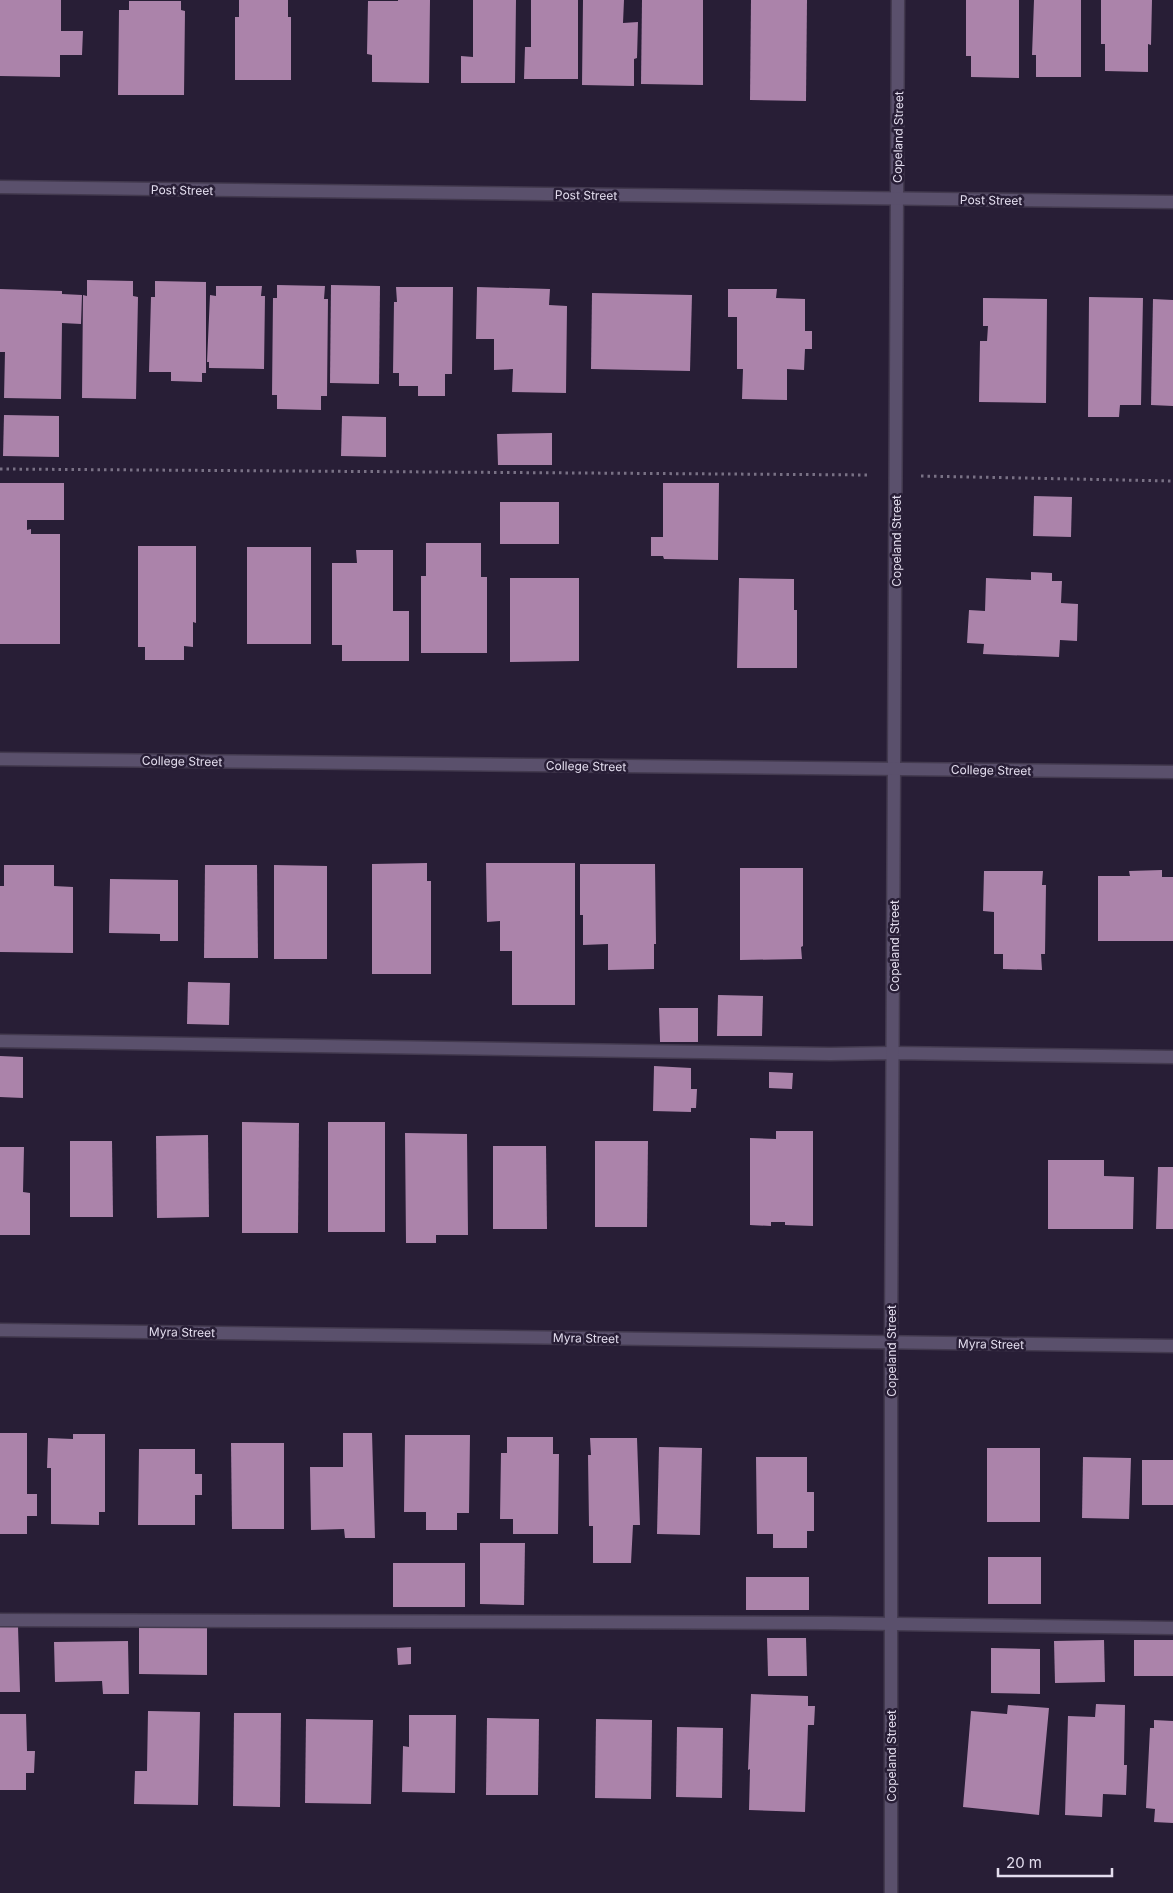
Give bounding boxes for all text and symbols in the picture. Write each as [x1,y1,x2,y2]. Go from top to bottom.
street label: Copeland Street [890,91,906,183]
street label: Post Street [151,182,213,198]
street label: Post Street [555,187,617,203]
street label: Post Street [960,192,1022,208]
street label: Copeland Street [889,495,904,587]
street label: College Street [142,753,222,769]
street label: College Street [546,758,626,774]
street label: College Street [951,762,1031,778]
street label: Copeland Street [887,900,902,992]
street label: Copeland Street [884,1305,899,1397]
street label: Myra Street [149,1324,215,1340]
street label: Myra Street [553,1330,619,1346]
street label: Myra Street [958,1336,1024,1352]
street label: Copeland Street [884,1710,899,1802]
scale bar [998,1846,1112,1878]
text: 20 m [1006,1853,1042,1872]

